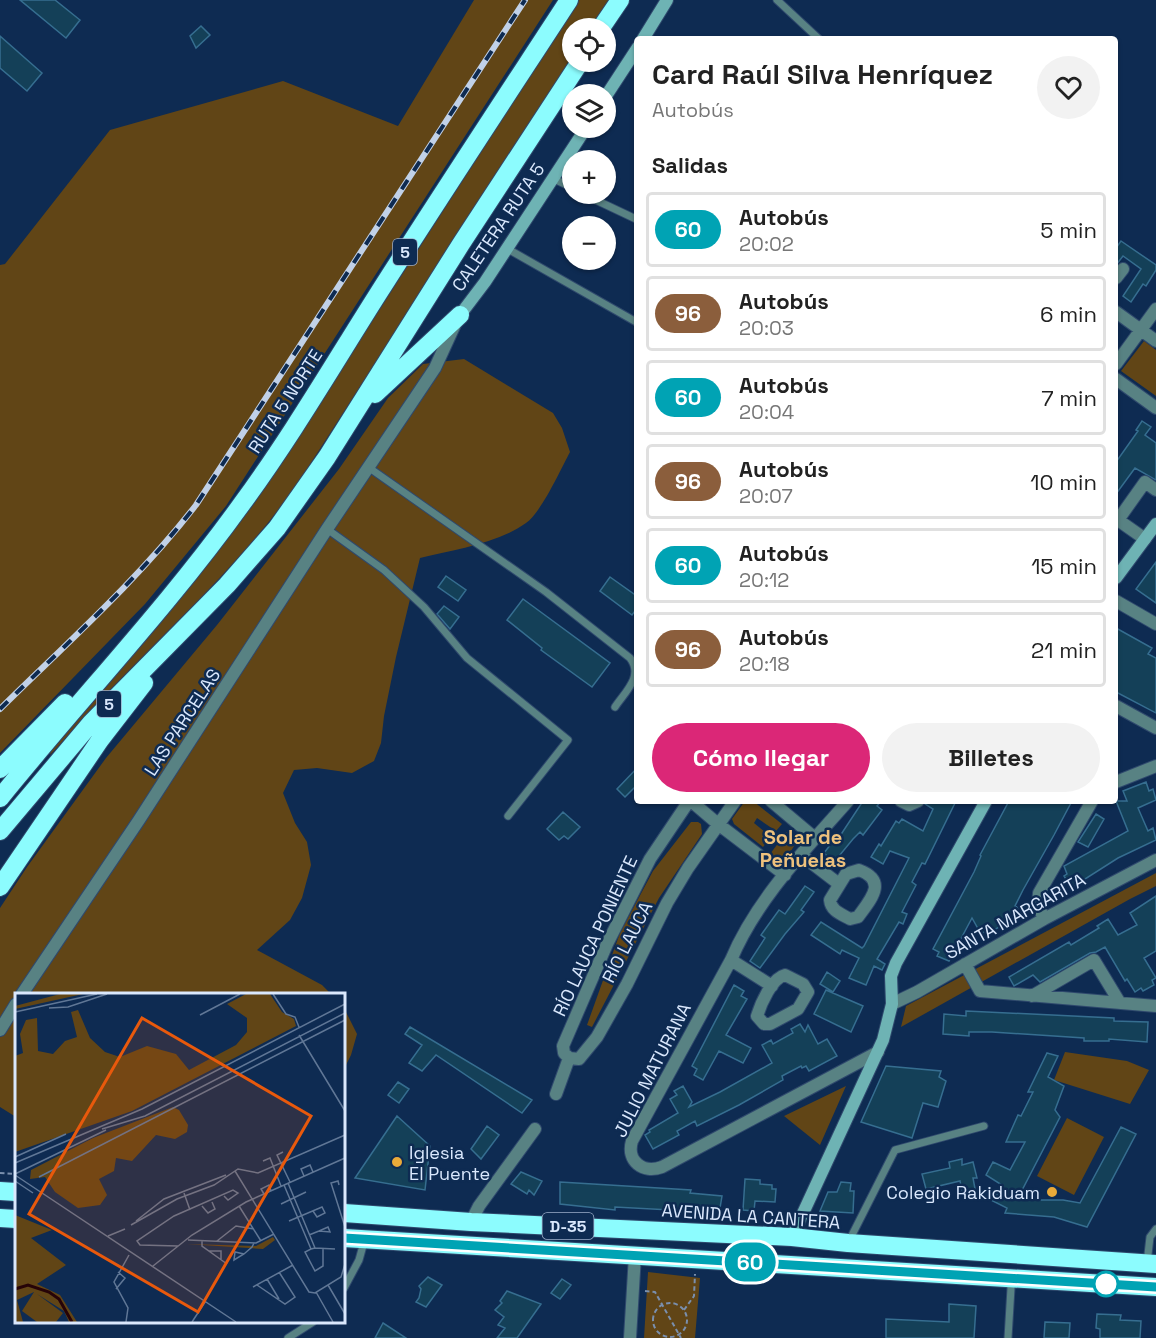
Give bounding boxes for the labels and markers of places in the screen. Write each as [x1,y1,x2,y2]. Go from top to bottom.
place label: Iglesia El Puente [409,1141,490,1185]
marker: Iglesia El Puente [390,1155,404,1169]
place label: Colegio Rakiduam [886,1181,1040,1204]
marker: Colegio Rakiduam [1045,1185,1059,1199]
unlabelled marker [1093,1271,1119,1297]

